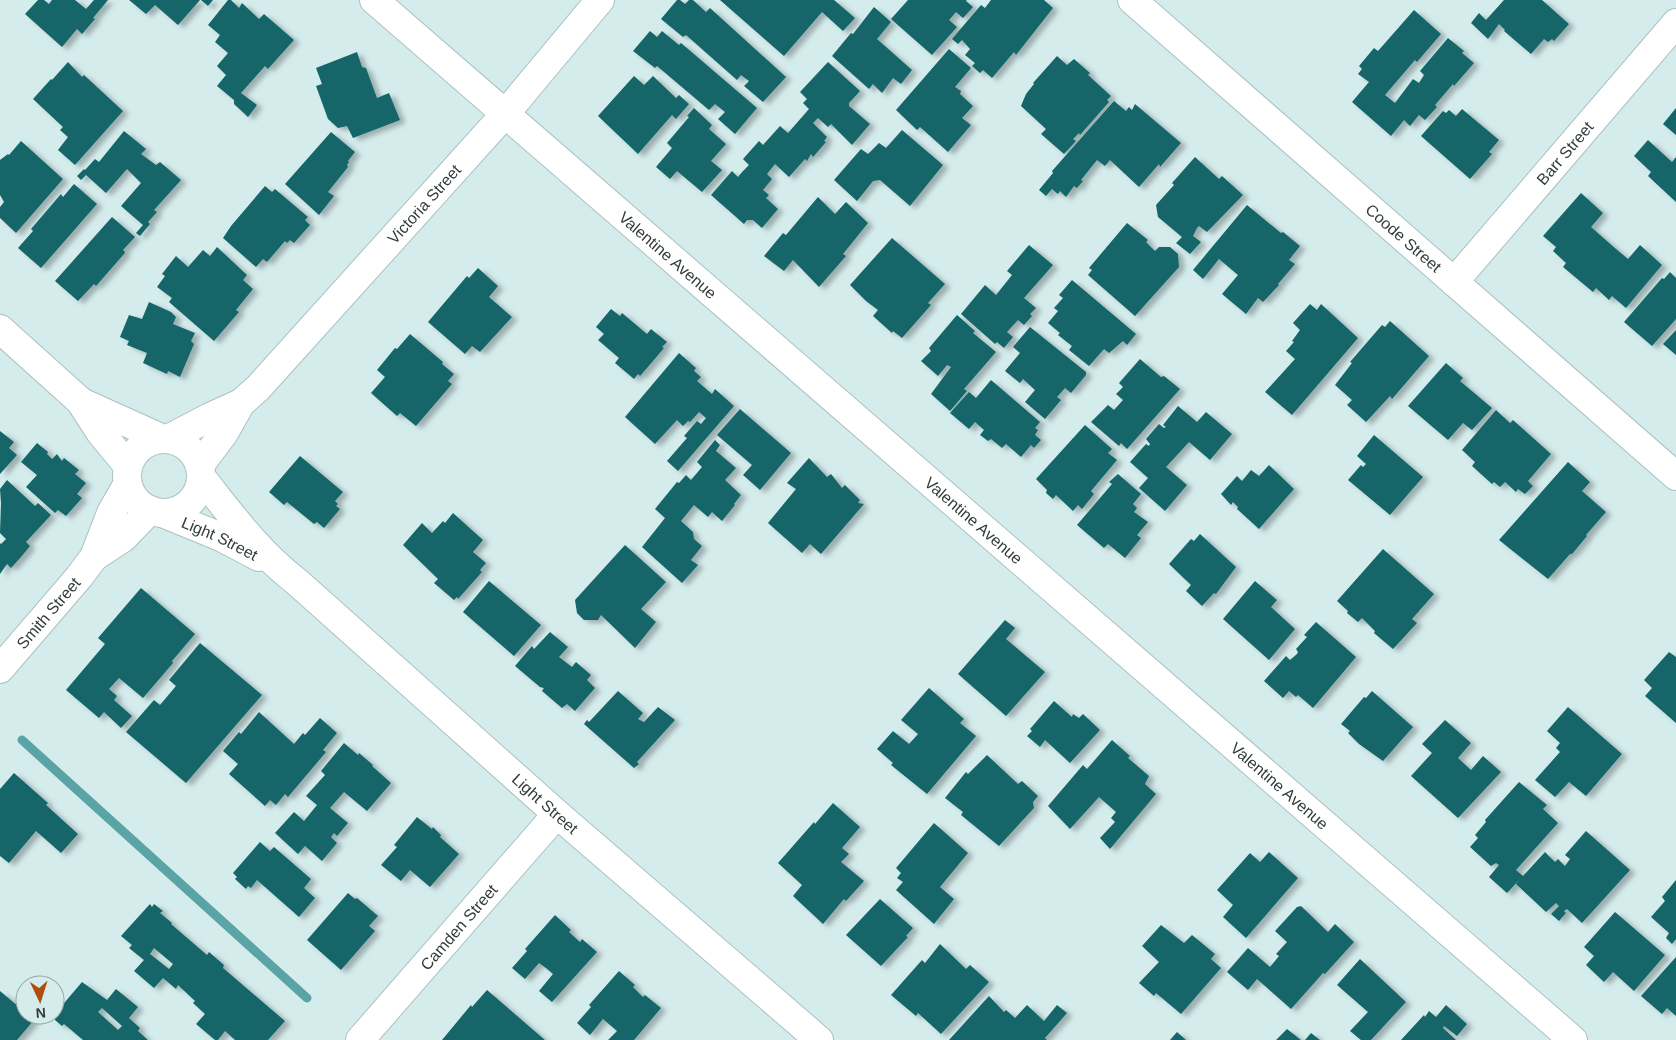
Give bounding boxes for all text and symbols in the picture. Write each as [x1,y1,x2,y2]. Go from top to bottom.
street label: Barr Street [1533,118,1597,188]
street label: Victoria Street [384,161,464,247]
street label: Coode Street [1363,200,1445,276]
street label: Valentine Avenue [616,208,720,302]
street label: Valentine Avenue [922,473,1026,567]
street label: Light Street [179,513,261,564]
street label: Smith Street [13,573,84,652]
street label: Valentine Avenue [1228,739,1332,832]
street label: Light Street [509,770,582,837]
street label: Camden Street [417,880,501,973]
north arrow [15,975,65,1025]
text: N [35,1005,47,1021]

